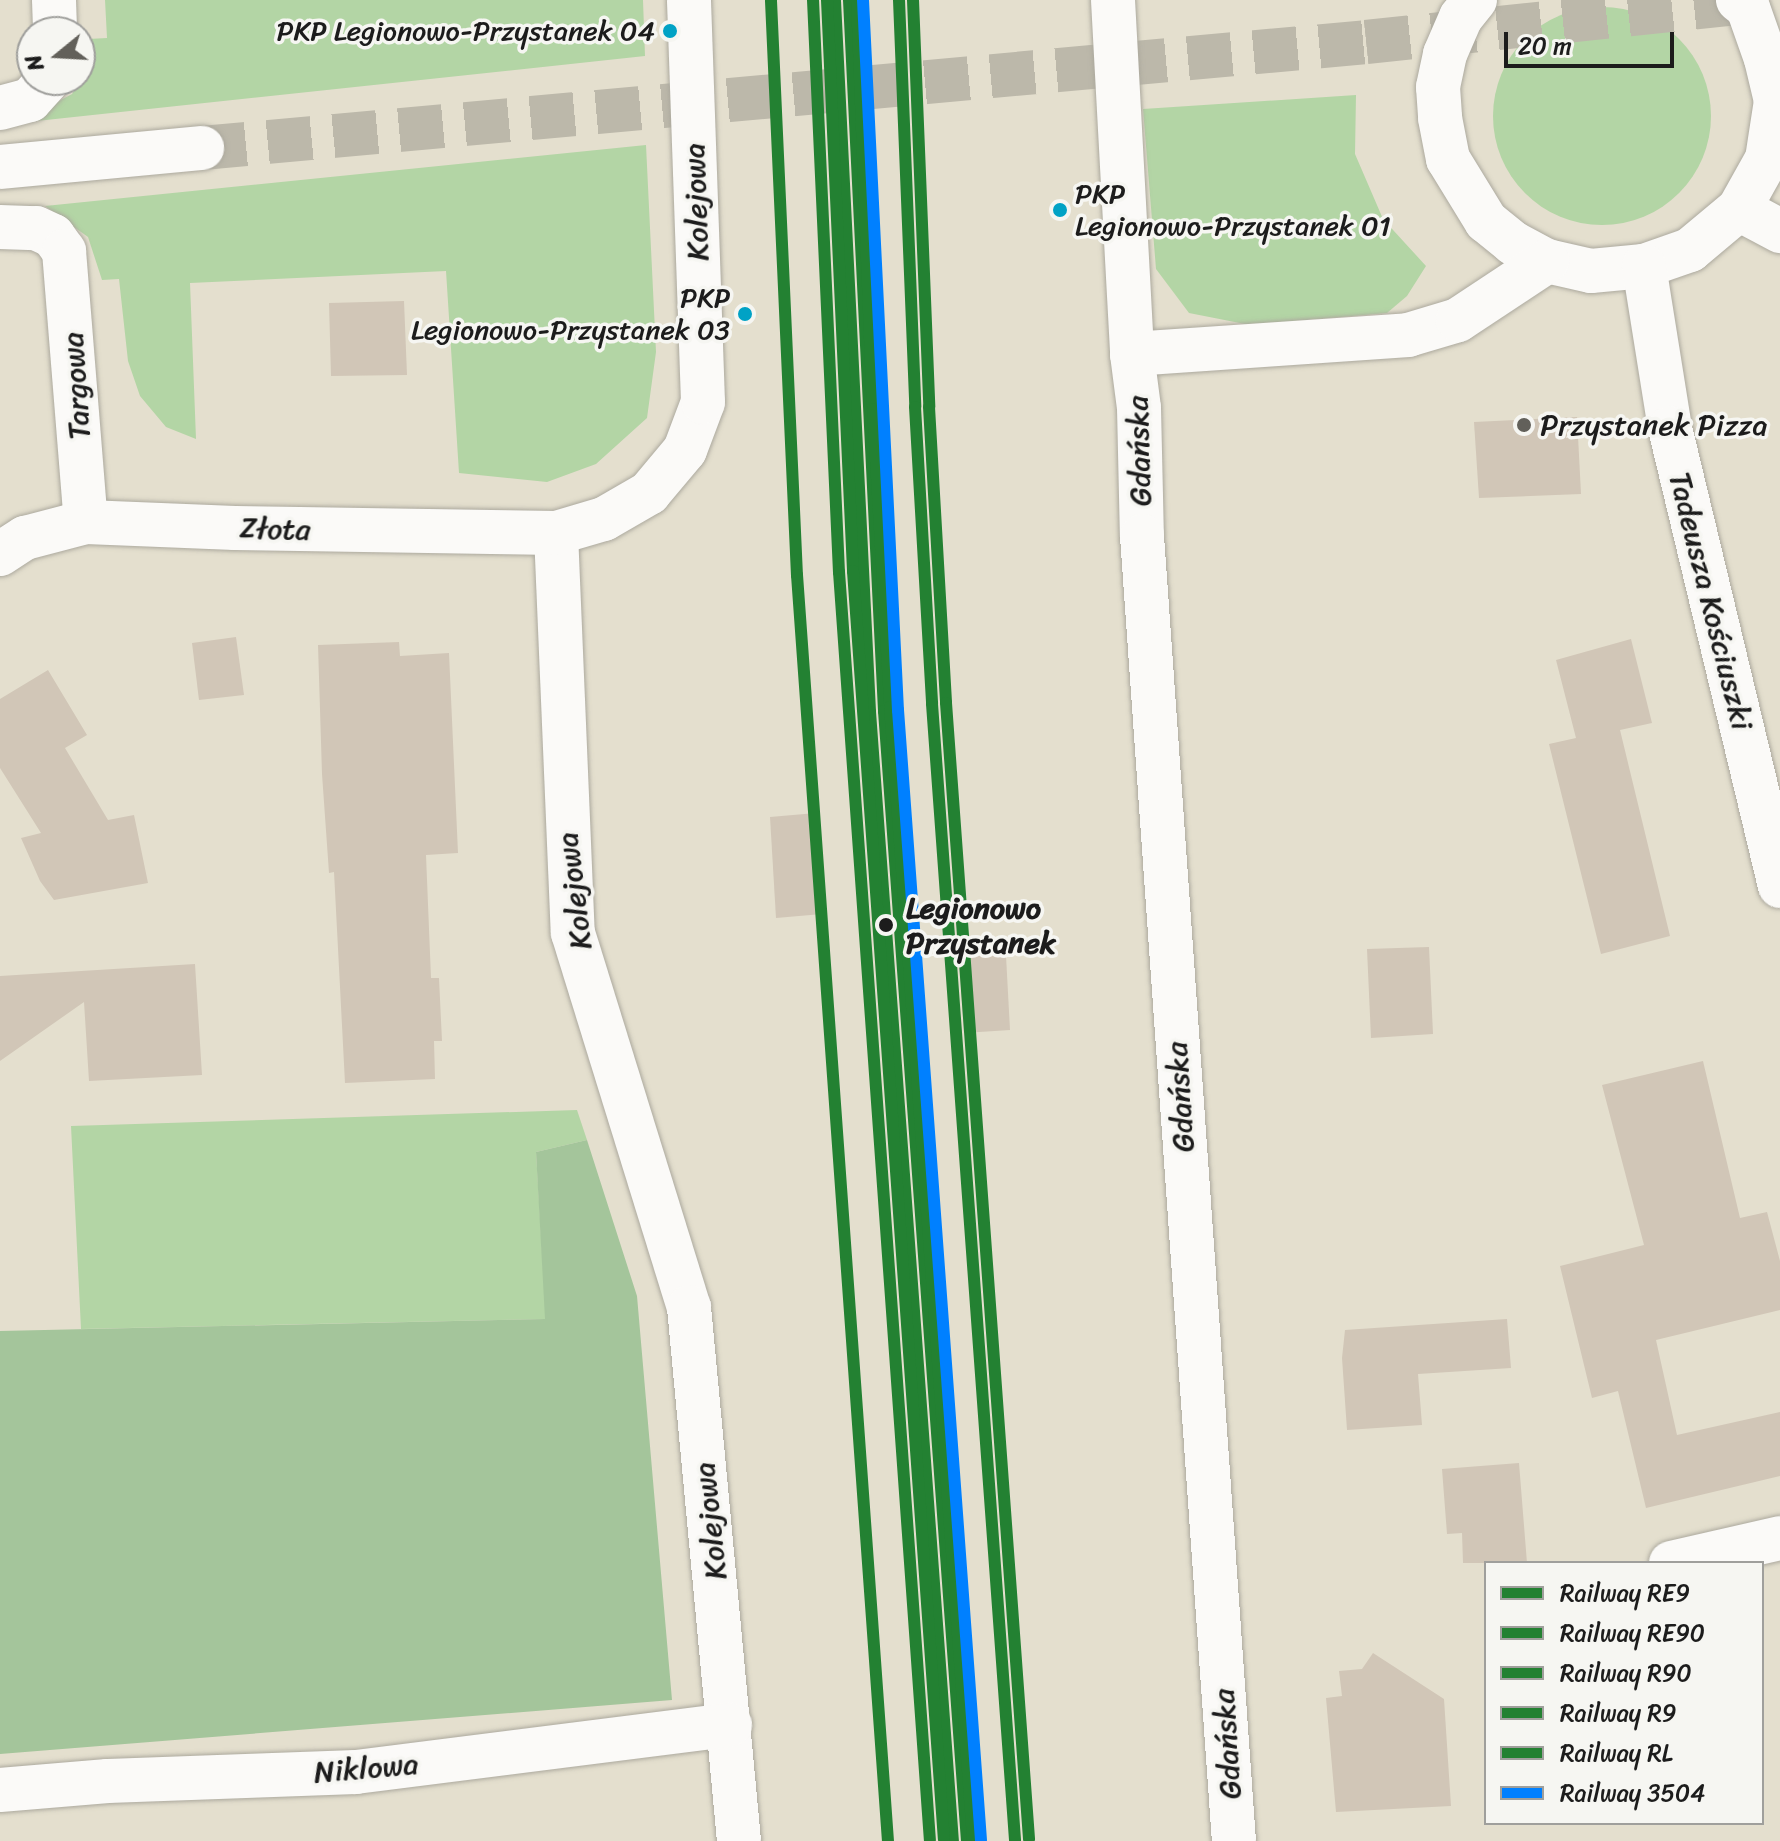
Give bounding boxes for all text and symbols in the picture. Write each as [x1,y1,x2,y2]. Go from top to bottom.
place label: PKP Legionowo-Przystanek 04 [276,14,655,48]
north arrow [16,16,96,96]
scale bar [1508,16,1678,66]
marker: PKP Legionowo-Przystanek 04 [662,23,678,39]
text: 20 m [1518,25,1572,67]
text: N [14,50,56,76]
street label: Kolejowa [676,142,716,262]
place label: PKP Legionowo-Przystanek 01 [1075,177,1391,243]
marker: PKP Legionowo-Przystanek 01 [1052,202,1068,218]
place label: PKP Legionowo-Przystanek 03 [411,281,730,347]
marker: PKP Legionowo-Przystanek 03 [737,306,753,322]
street label: Targowa [54,331,98,441]
street label: Gdańska [1119,395,1159,507]
place label: Przystanek Pizza [1540,407,1768,443]
marker: Przystanek Pizza [1515,416,1533,434]
street label: Tadeusza Kościuszki [1661,468,1761,734]
street label: Złota [239,510,311,548]
street label: Kolejowa [549,830,599,952]
place label: Legionowo Przystanek [906,890,1056,960]
marker: Legionowo Przystanek [873,912,899,938]
street label: Gdańska [1158,1041,1202,1153]
street label: Kolejowa [686,1461,734,1581]
legend [1484,1561,1764,1825]
text: Railway RE9 [1560,1572,1690,1614]
text: Railway RE90 [1560,1612,1705,1654]
text: Railway R90 [1560,1652,1692,1694]
street label: Gdańska [1205,1688,1249,1800]
text: Railway R9 [1560,1692,1677,1734]
text: Railway RL [1560,1732,1673,1774]
street label: Niklowa [312,1746,420,1790]
text: Railway 3504 [1560,1772,1705,1814]

